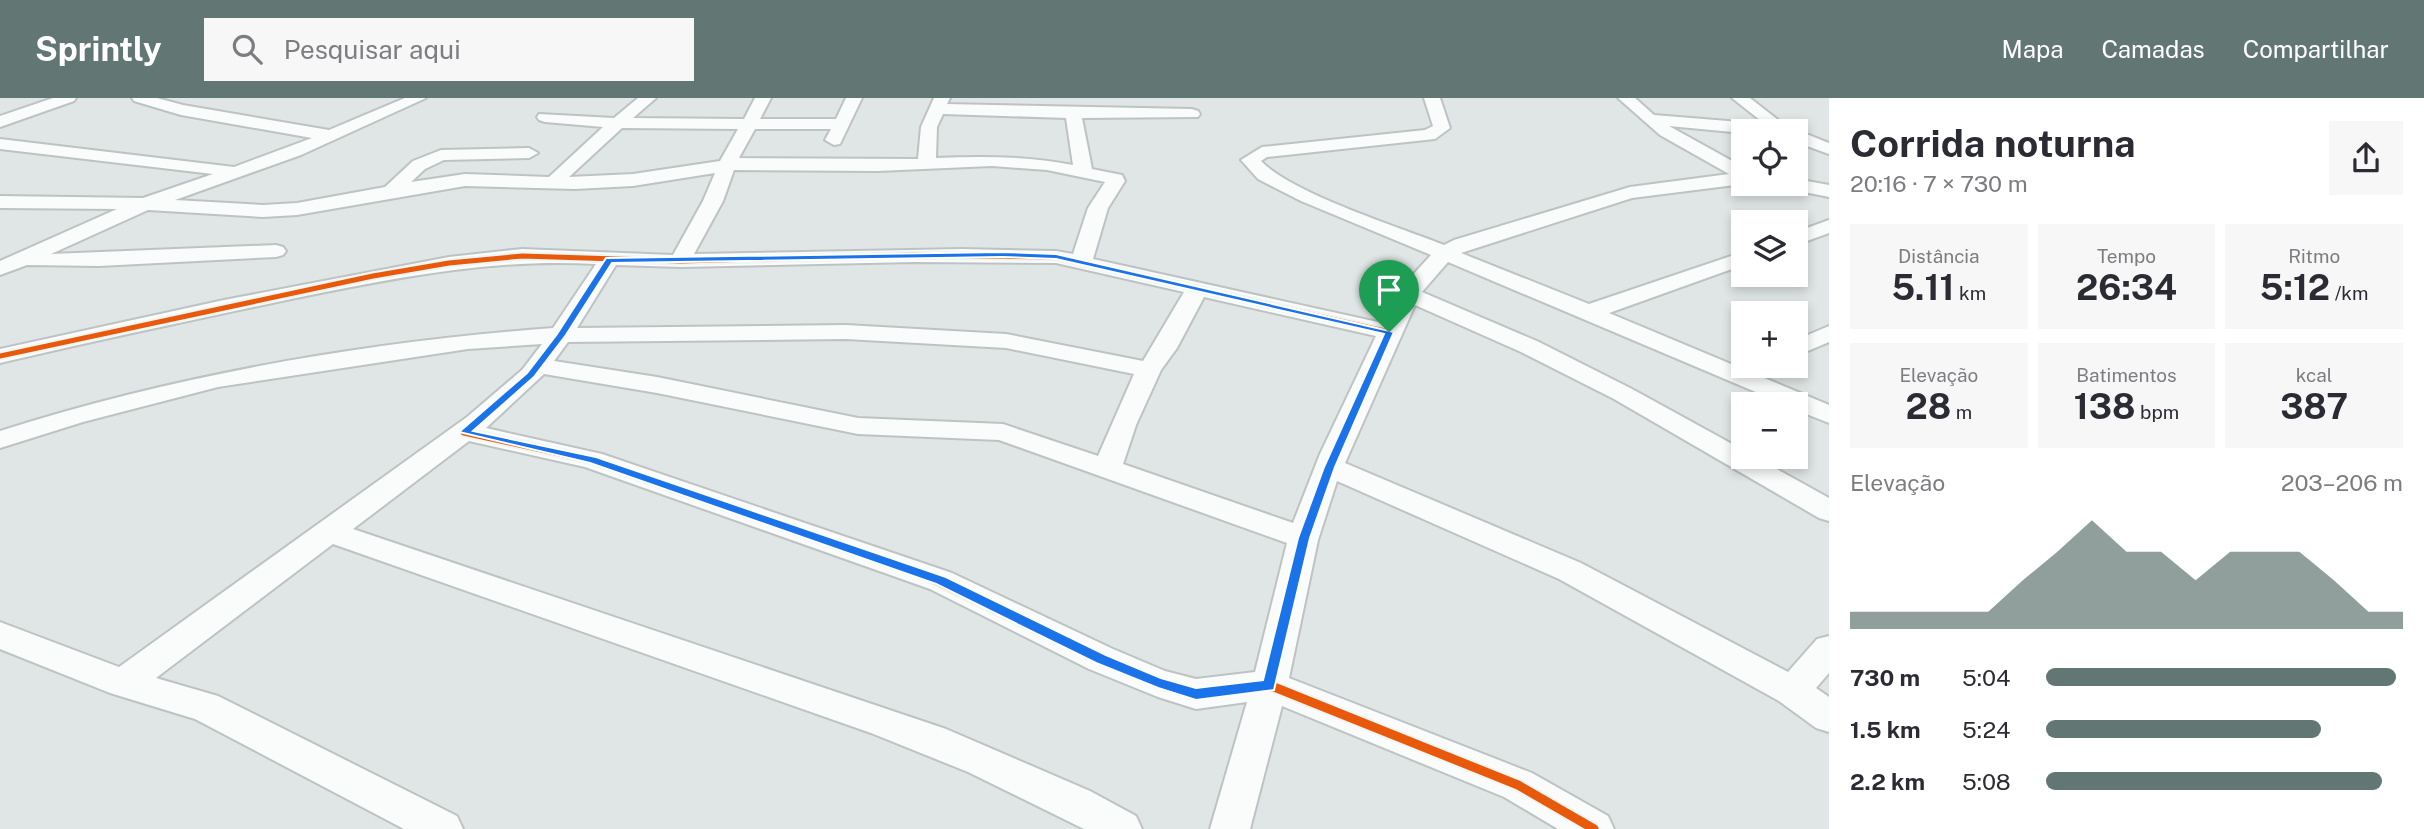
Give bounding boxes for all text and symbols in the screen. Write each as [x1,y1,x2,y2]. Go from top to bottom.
search box [204,18,694,81]
text: Sprintly [35,30,162,68]
icon: search [228,30,266,68]
text: Pesquisar aqui [284,34,461,65]
text: Mapa [2002,35,2063,63]
text: Camadas [2101,35,2205,63]
text: Compartilhar [2243,35,2389,63]
map controls [1731,119,1808,469]
button: locate [1731,119,1808,196]
text: Corrida noturna [1850,121,2136,166]
button: share [2329,121,2403,195]
text: 20:16 · 7 × 730 m [1850,170,2028,197]
button: layers [1731,210,1808,287]
text: Distância [1898,245,1980,267]
text: Tempo [2097,245,2156,267]
text: Ritmo [2288,245,2340,267]
pin [1359,260,1419,332]
text: 5.11 [1891,267,1954,308]
text: 26:34 [2076,267,2177,308]
text: 5:12 [2260,267,2330,308]
icon: arrive [1370,271,1408,309]
text: km [1954,282,1986,304]
text: /km [2330,282,2368,304]
button: + [1731,301,1808,378]
text: Elevação [1899,364,1978,386]
text: Batimentos [2076,364,2177,386]
text: kcal [2296,364,2333,386]
text: 28 [1905,386,1951,427]
text: 138 [2074,386,2135,427]
text: 387 [2280,386,2348,427]
button: − [1731,392,1808,469]
text: m [1951,401,1972,423]
text: bpm [2135,401,2179,423]
text: Elevação [1850,469,1945,496]
text: 203–206 m [2281,469,2403,496]
text: 730 m [1850,664,1920,691]
text: 5:04 [1962,664,2010,691]
text: 1.5 km [1850,716,1921,743]
text: 5:24 [1962,716,2011,743]
text: 2.2 km [1850,768,1925,795]
text: 5:08 [1962,768,2011,795]

